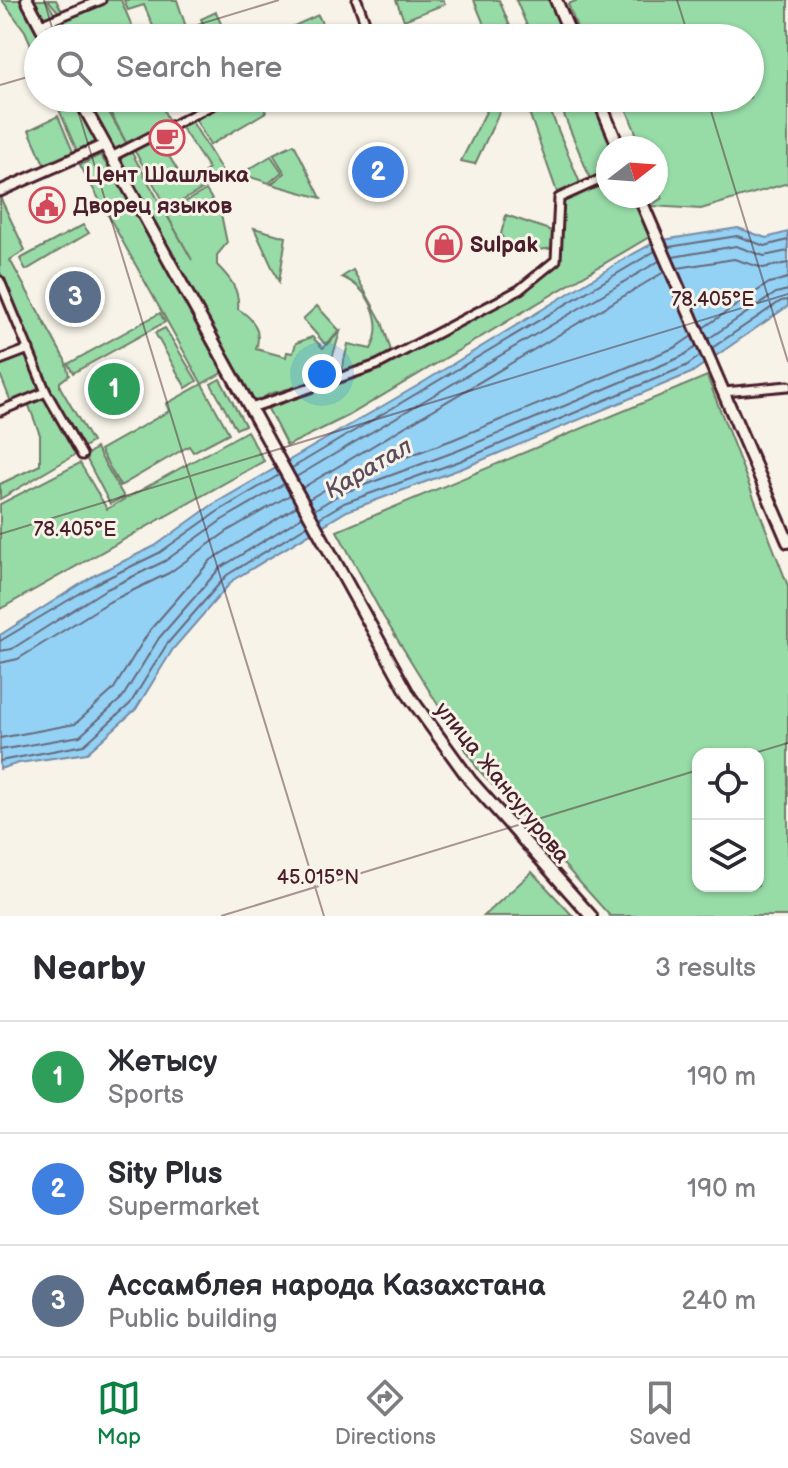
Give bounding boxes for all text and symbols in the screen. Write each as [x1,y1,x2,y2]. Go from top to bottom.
search box [24,24,764,112]
icon: search [52,46,96,90]
text: Search here [116,50,282,86]
cafe icon: Цент Шашлыка [148,119,186,157]
north arrow [596,136,668,208]
pin: 2 [352,142,404,202]
place label: Цент Шашлыка [85,162,249,189]
public building icon: Дворец языков [28,186,66,224]
place label: Дворец языков [73,193,232,220]
shop icon: Sulpak [425,225,463,263]
place label: Sulpak [470,232,538,259]
pin: 3 [49,267,101,327]
text: 78.405°E [672,288,754,312]
your location [302,354,342,394]
pin: 1 [88,359,140,419]
water label: Қаратал [319,432,417,505]
text: 78.405°E [34,518,116,542]
street label: улица Жансугурова [429,697,575,869]
map controls [692,748,764,892]
button: locate [692,748,764,820]
button: layers [692,820,764,892]
text: 45.015°N [277,866,359,890]
text: Nearby [32,948,146,989]
text: 3 results [655,953,756,984]
text: Жетысу [108,1044,218,1080]
text: 1 [53,1062,63,1093]
text: 190 m [687,1062,756,1093]
text: Sports [108,1080,184,1111]
text: Sity Plus [108,1156,222,1192]
text: 2 [50,1174,66,1205]
text: 190 m [687,1174,756,1205]
text: Supermarket [108,1192,259,1223]
text: Ассамблея народа Казахстана [108,1268,545,1304]
text: 3 [50,1286,66,1317]
text: 240 m [681,1286,756,1317]
text: Public building [108,1304,277,1335]
tab: Map [97,1376,141,1451]
tab: Directions [335,1376,436,1451]
tab: Saved [629,1376,691,1451]

